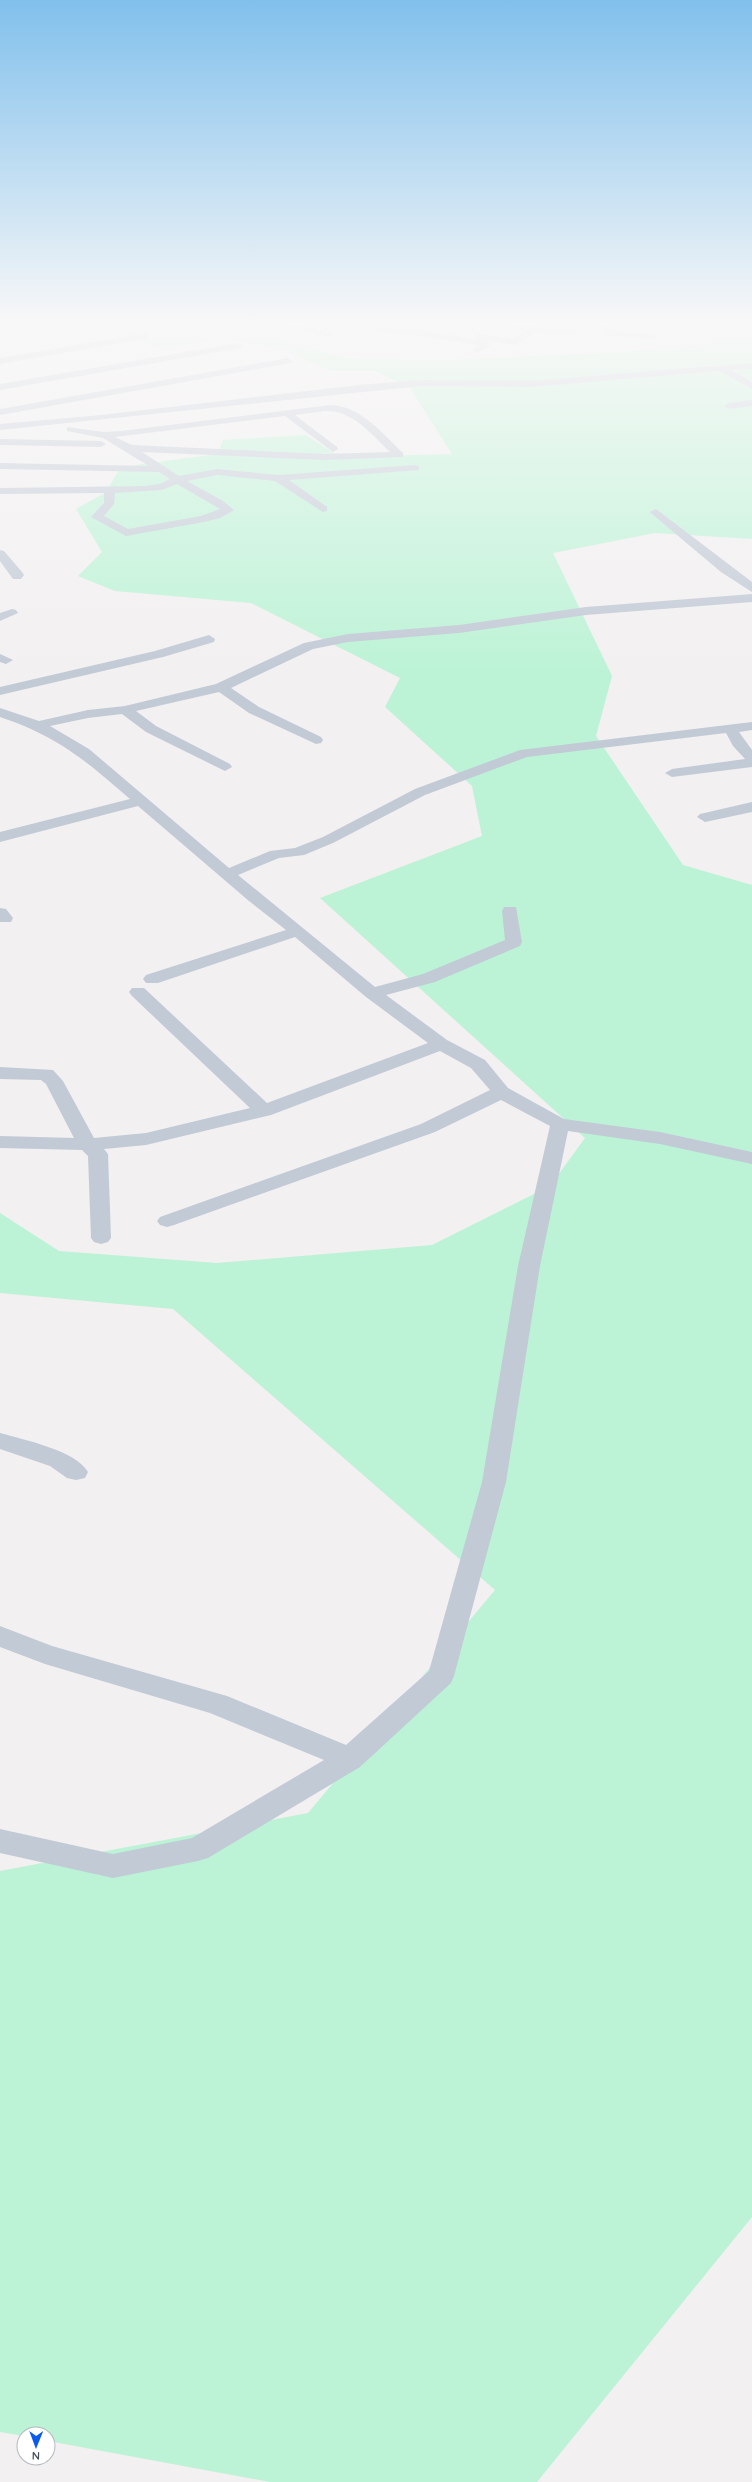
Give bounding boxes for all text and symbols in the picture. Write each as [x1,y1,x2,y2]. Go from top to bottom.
north arrow [16,2426,56,2466]
text: N [32,2449,40,2463]

